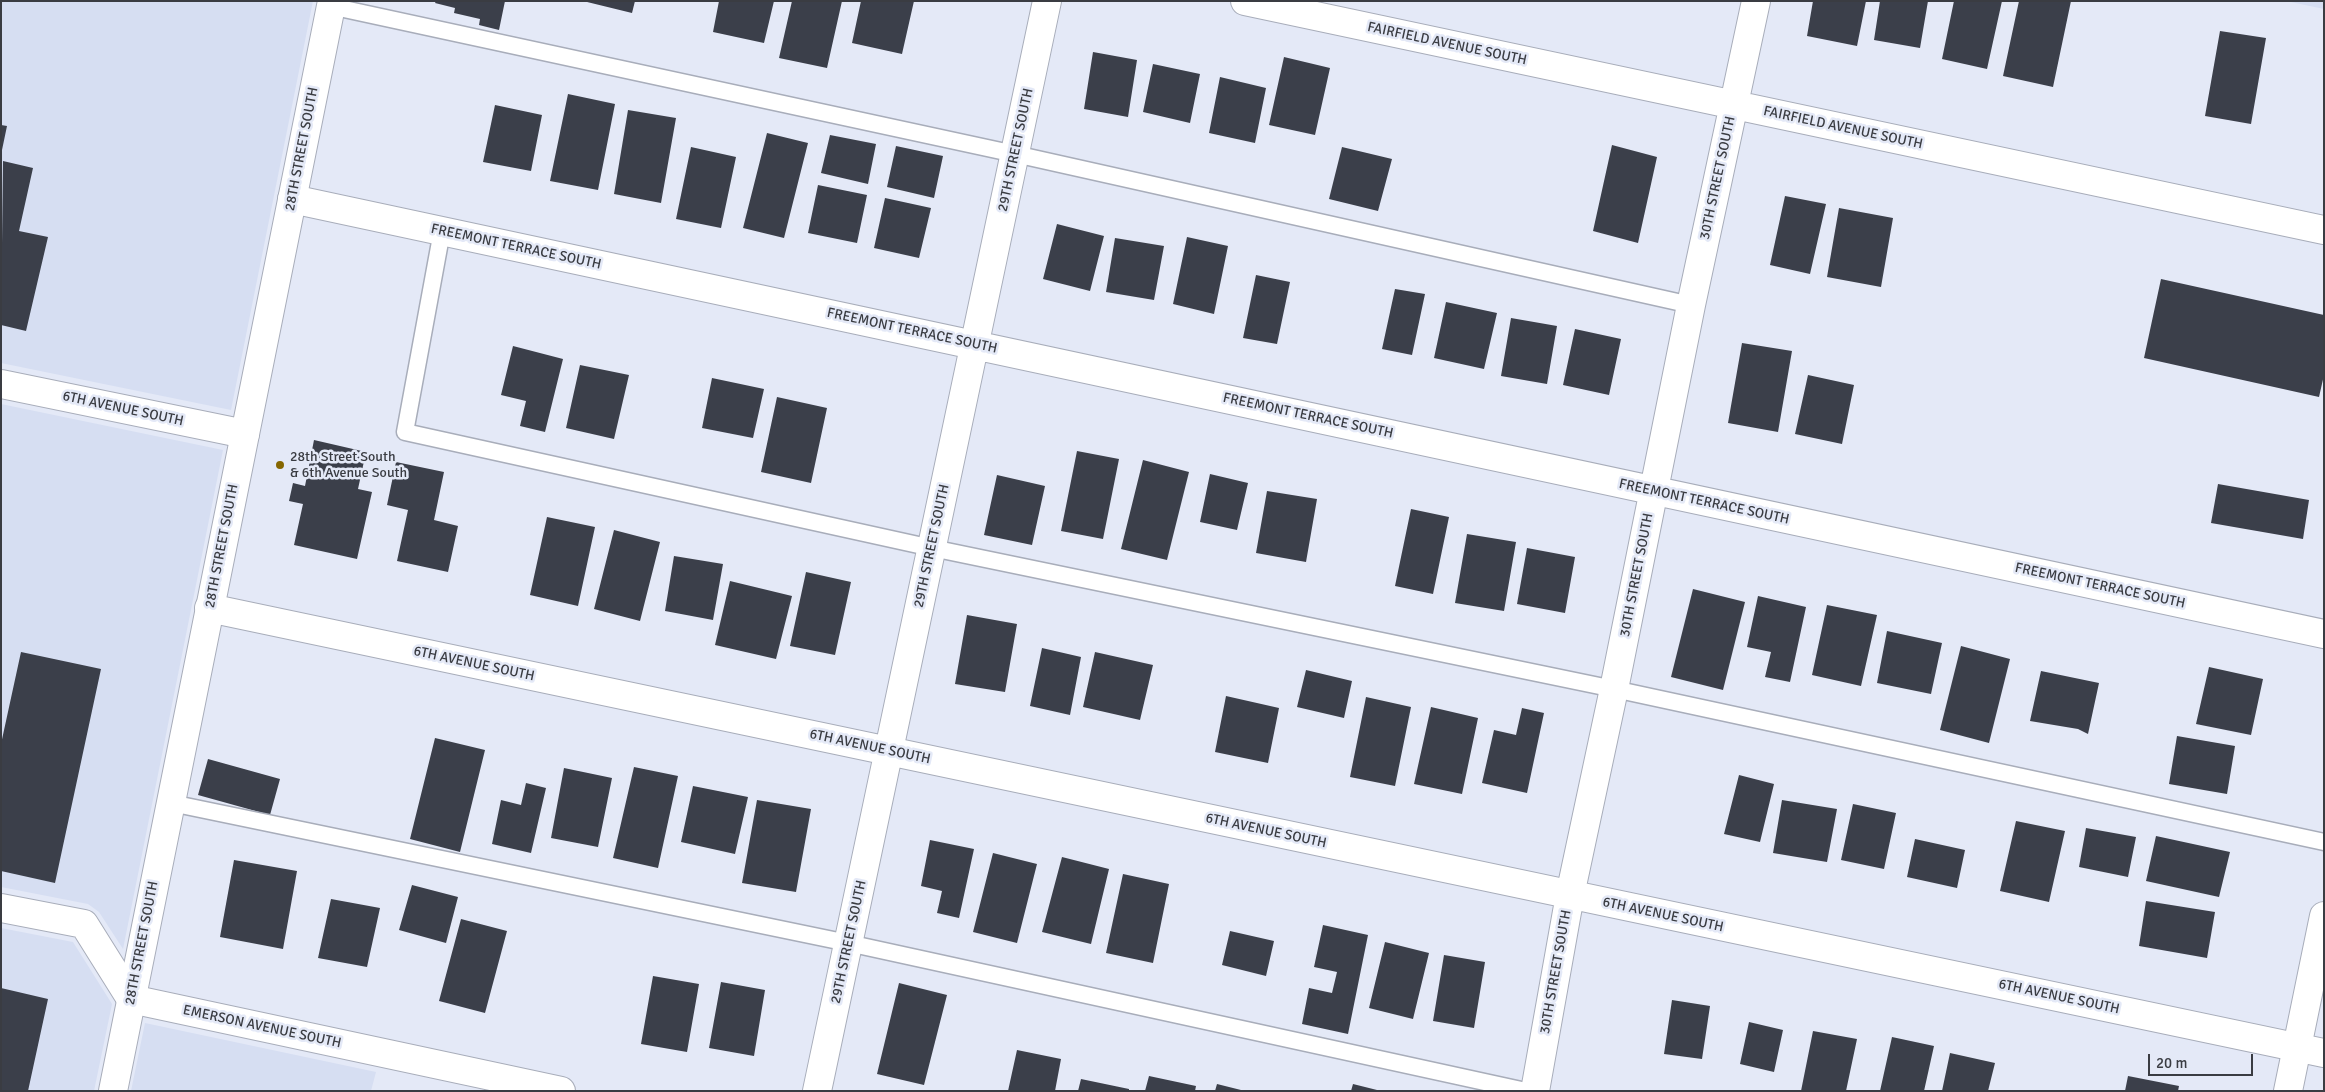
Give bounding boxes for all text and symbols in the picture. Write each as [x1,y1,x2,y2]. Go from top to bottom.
street label: FAIRFIELD AVENUE SOUTH [1366,19,1528,69]
street label: 28TH STREET SOUTH [282,86,322,212]
street label: 29TH STREET SOUTH [995,87,1037,213]
street label: FAIRFIELD AVENUE SOUTH [1762,103,1924,153]
street label: 30TH STREET SOUTH [1697,115,1739,241]
street label: FREEMONT TERRACE SOUTH [429,221,603,273]
street label: FREEMONT TERRACE SOUTH [825,305,999,357]
street label: 6TH AVENUE SOUTH [61,388,185,430]
street label: FREEMONT TERRACE SOUTH [1221,390,1395,442]
place label: 28th Street South & 6th Avenue South [290,449,407,482]
marker: 28th Street South & 6th Avenue South [274,459,286,471]
street label: FREEMONT TERRACE SOUTH [1617,476,1791,528]
street label: 28TH STREET SOUTH [202,483,242,609]
street label: 29TH STREET SOUTH [911,483,953,609]
street label: 30TH STREET SOUTH [1617,512,1657,638]
street label: FREEMONT TERRACE SOUTH [2013,560,2187,612]
street label: 6TH AVENUE SOUTH [412,643,536,685]
street label: 6TH AVENUE SOUTH [808,726,932,768]
street label: 6TH AVENUE SOUTH [1204,810,1328,852]
street label: 29TH STREET SOUTH [828,879,870,1005]
street label: 28TH STREET SOUTH [122,880,162,1006]
street label: 6TH AVENUE SOUTH [1601,894,1725,936]
street label: 30TH STREET SOUTH [1537,909,1575,1035]
street label: 6TH AVENUE SOUTH [1997,976,2121,1018]
street label: EMERSON AVENUE SOUTH [181,1002,343,1052]
scale bar [2150,1044,2255,1076]
text: 20 m [2156,1054,2187,1072]

